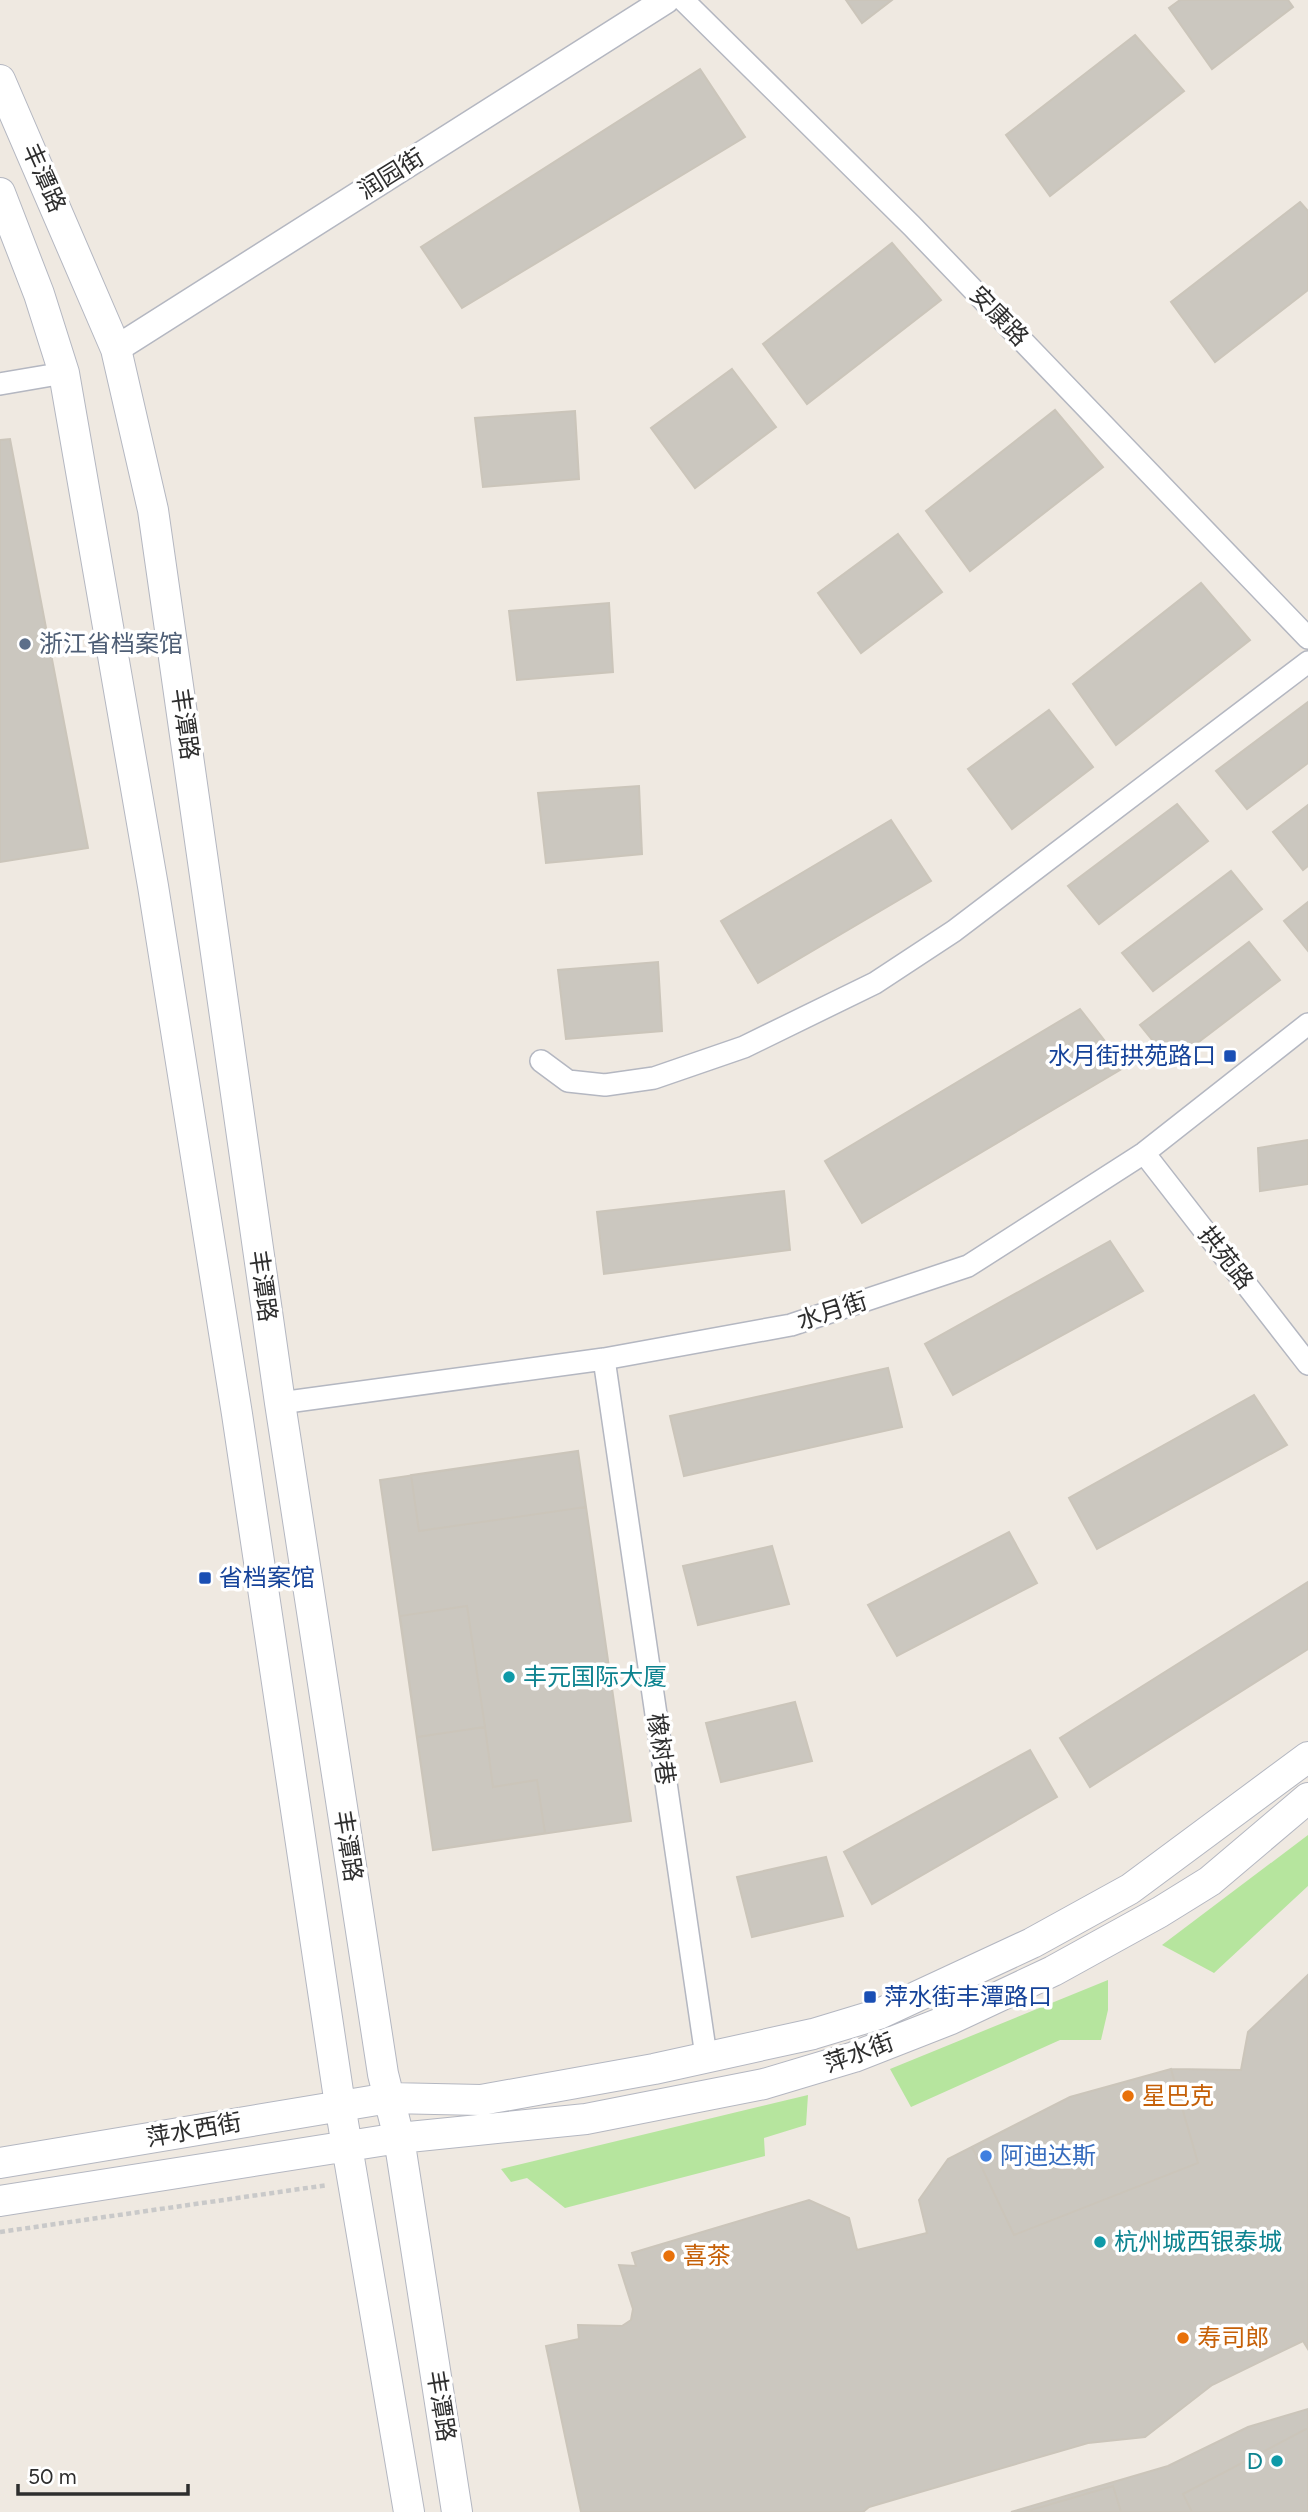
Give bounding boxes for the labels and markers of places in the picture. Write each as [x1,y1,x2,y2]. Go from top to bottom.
place label: 浙江省档案馆 [39,629,183,658]
marker: 浙江省档案馆 [17,636,33,652]
place label: 水月街拱苑路口 [1048,1041,1216,1070]
marker: 水月街拱苑路口 [1222,1048,1238,1064]
place label: 省档案馆 [219,1563,315,1592]
marker: 省档案馆 [197,1570,213,1586]
place label: 丰元国际大厦 [523,1662,667,1691]
marker: 丰元国际大厦 [501,1669,517,1685]
place label: 萍水街丰潭路口 [884,1982,1052,2011]
marker: 萍水街丰潭路口 [862,1989,878,2005]
place label: 星巴克 [1142,2081,1214,2110]
marker: 星巴克 [1120,2088,1136,2104]
place label: 阿迪达斯 [1000,2141,1096,2170]
marker: 阿迪达斯 [978,2148,994,2164]
place label: 杭州城西银泰城 [1114,2227,1282,2256]
marker: 杭州城西银泰城 [1092,2234,1108,2250]
place label: 喜茶 [683,2241,731,2270]
marker: 喜茶 [661,2248,677,2264]
place label: 寿司郎 [1197,2323,1269,2352]
marker: 寿司郎 [1175,2330,1191,2346]
place label: D [1246,2446,1263,2475]
marker: D [1269,2453,1285,2469]

